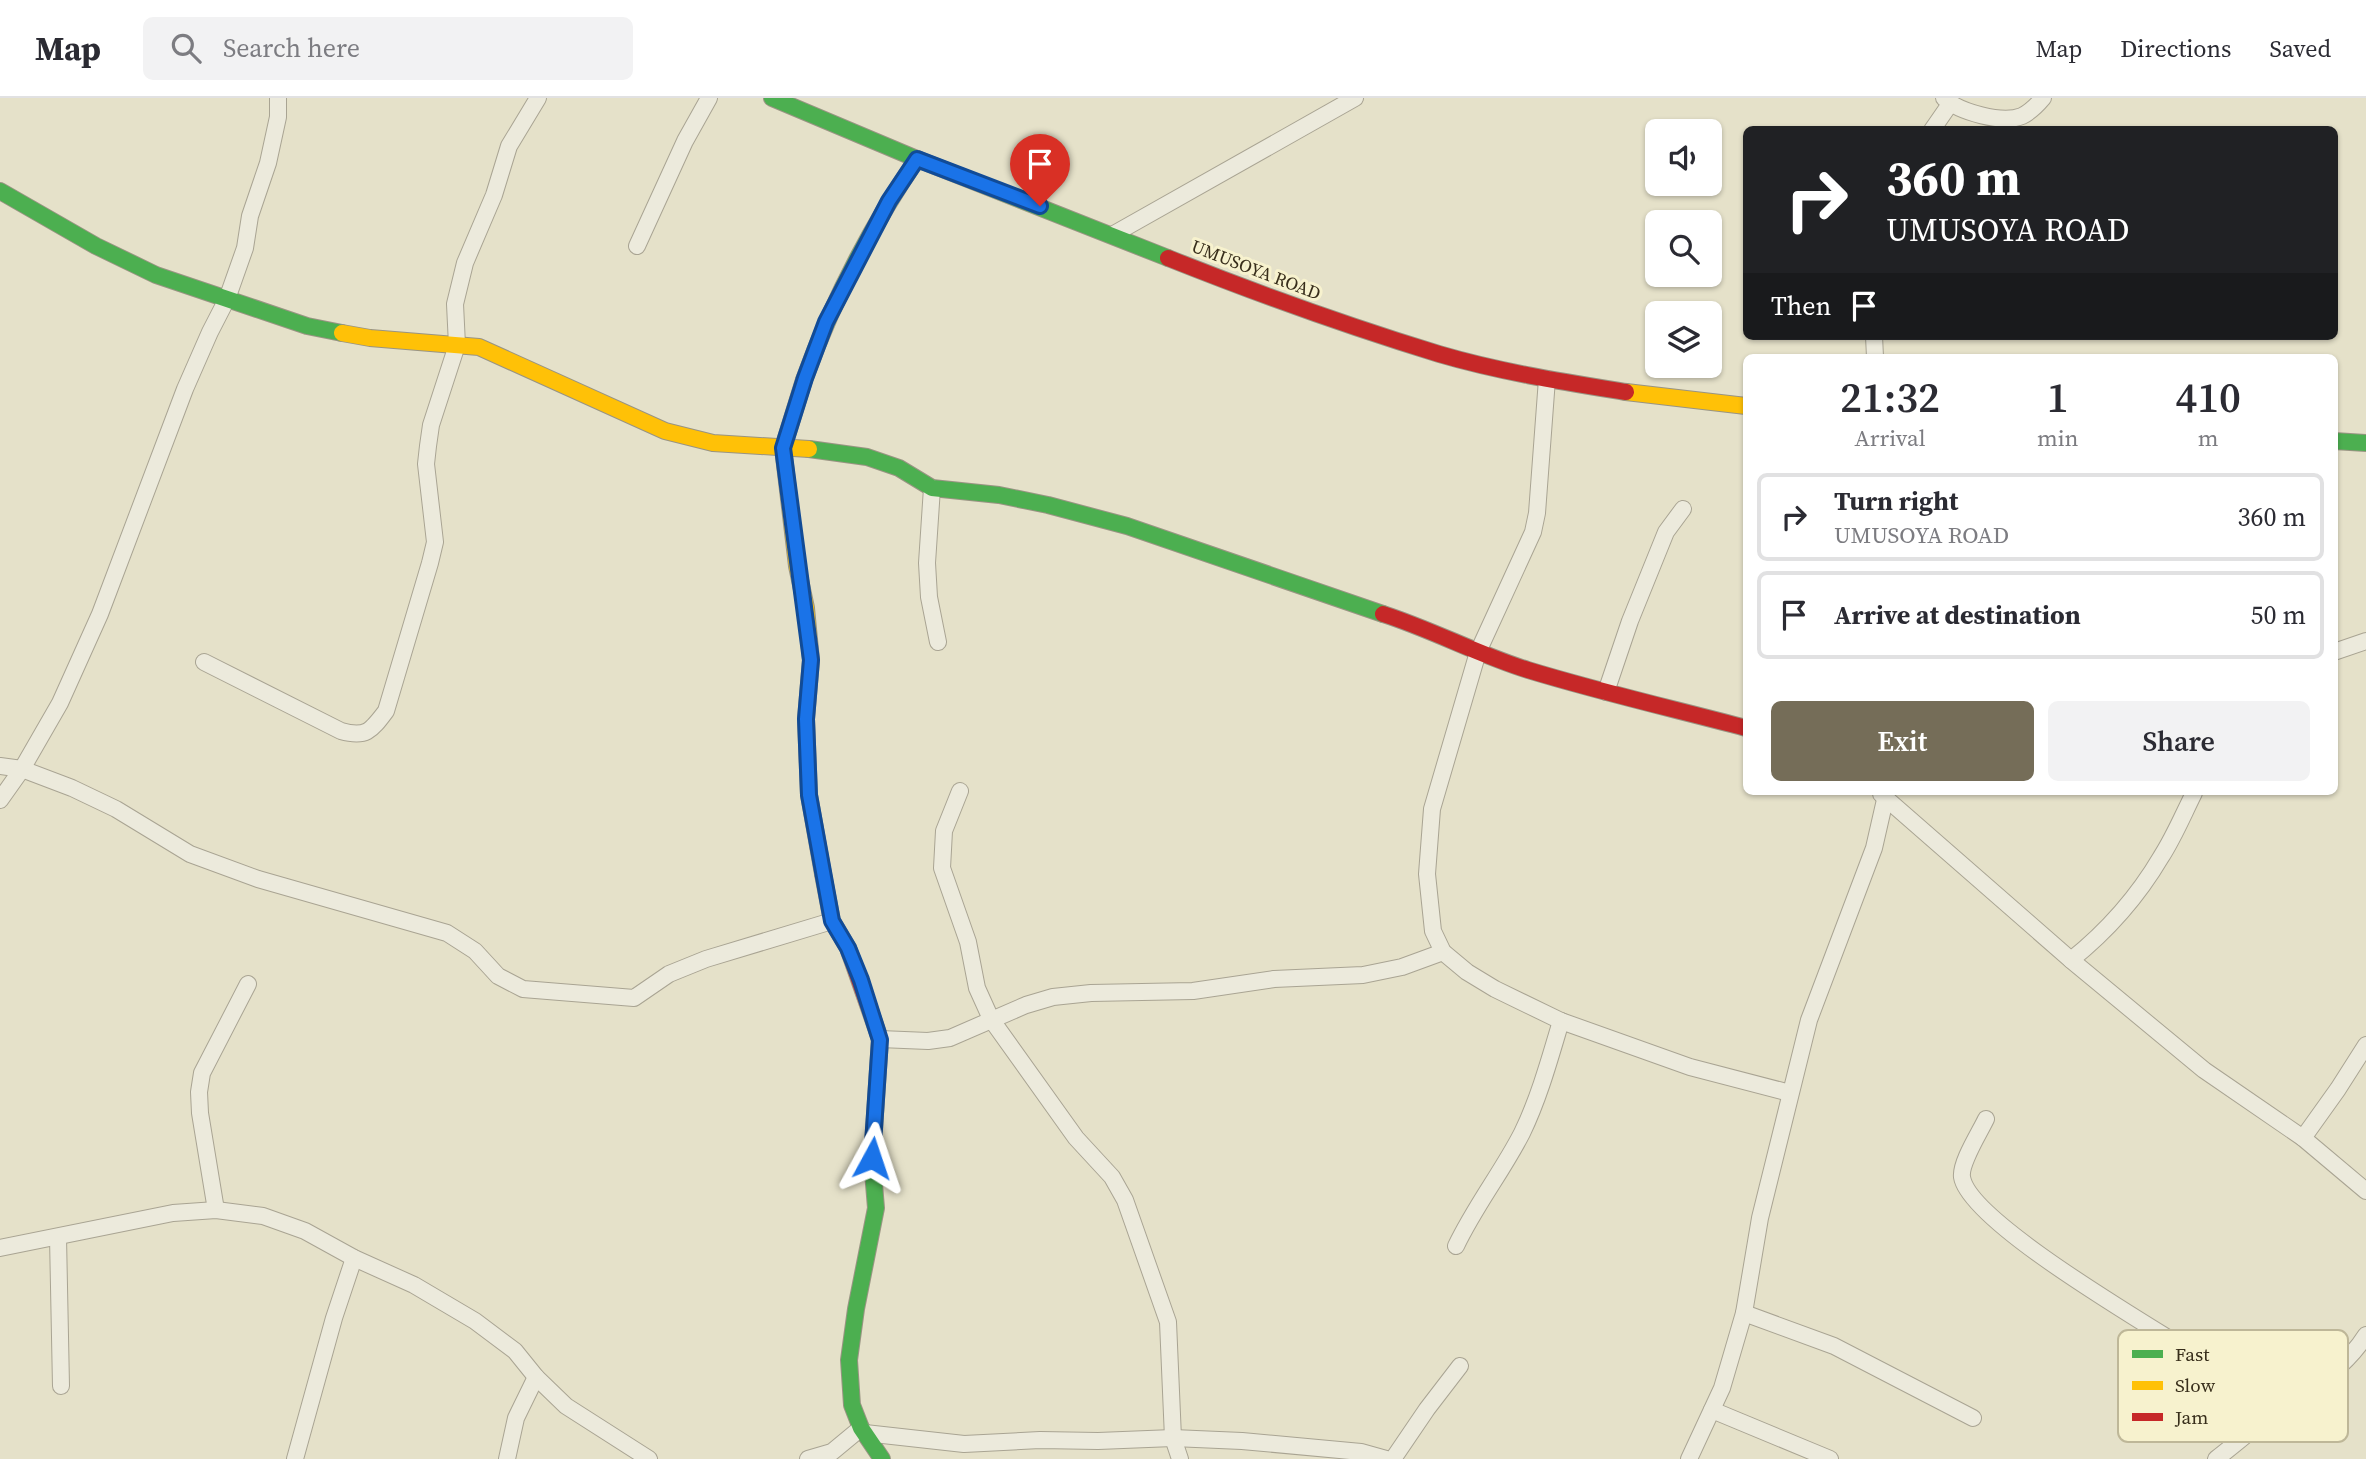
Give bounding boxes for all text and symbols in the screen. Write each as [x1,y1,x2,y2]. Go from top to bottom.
search box [143,17,633,80]
text: Map [35,26,101,71]
icon: search [167,29,205,67]
text: Search here [223,30,360,66]
text: Map [2035,32,2082,65]
text: Directions [2120,32,2231,65]
text: Saved [2269,32,2331,65]
map controls [1645,119,1722,378]
button: sound [1645,119,1722,196]
pin [1010,134,1070,206]
text: 360 m [1886,144,2021,211]
icon: arrive [1021,145,1059,183]
icon: right [1771,154,1862,245]
text: UMUSOYA ROAD [1886,208,2129,252]
button: search [1645,210,1722,287]
street label: UMUSOYA ROAD [1188,233,1325,306]
icon: arrive [1845,287,1883,325]
text: Then [1771,288,1831,324]
button: layers [1645,301,1722,378]
text: 21:32 [1840,368,1940,426]
text: 1 [2047,368,2069,426]
text: 410 [2175,368,2241,426]
text: Arrival [1854,422,1926,454]
text: min [2037,422,2078,454]
text: m [2198,422,2219,454]
text: Turn right [1834,483,1958,519]
icon: right [1775,498,1813,536]
text: 360 m [2238,499,2306,535]
text: UMUSOYA ROAD [1834,519,2009,551]
icon: arrive [1775,596,1813,634]
text: Arrive at destination [1834,597,2081,633]
text: 50 m [2251,597,2306,633]
button: Exit [1771,701,2034,781]
button: Share [2048,701,2310,781]
position arrow [835,1121,909,1195]
legend [2118,1330,2348,1442]
text: Fast [2175,1341,2210,1367]
text: Slow [2175,1372,2216,1398]
text: Jam [2174,1404,2208,1430]

